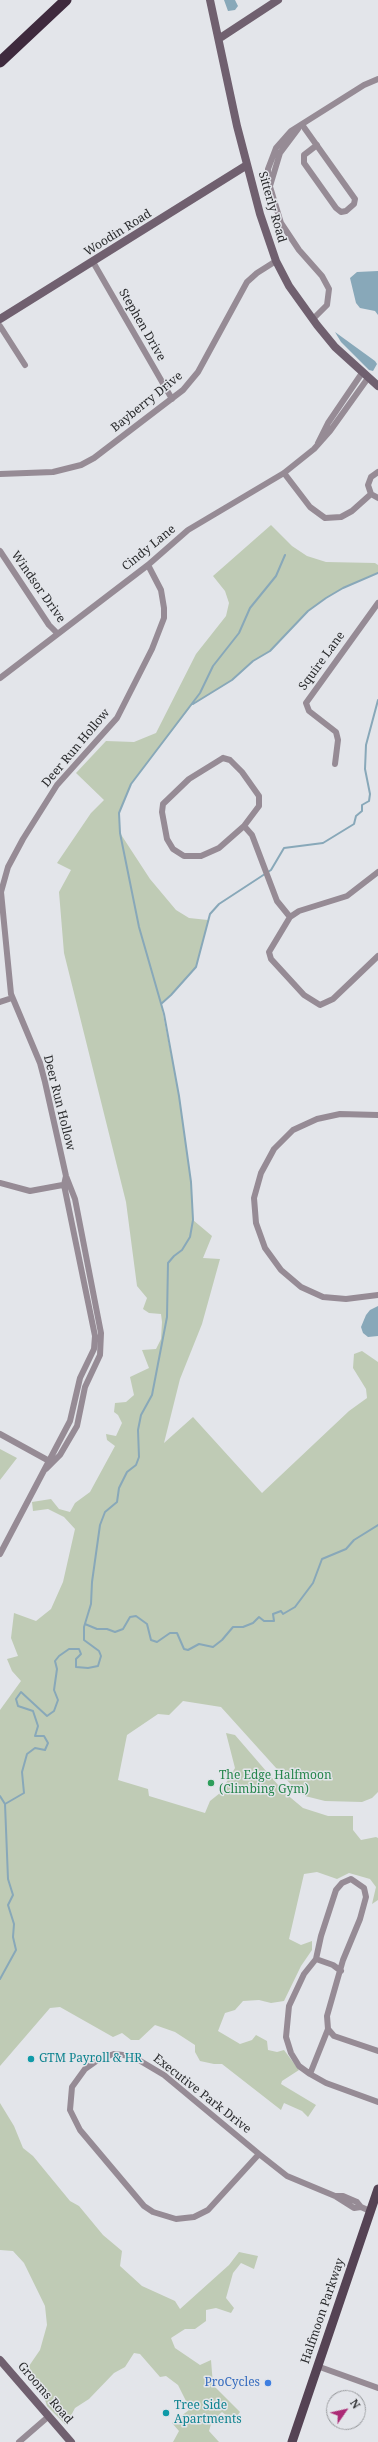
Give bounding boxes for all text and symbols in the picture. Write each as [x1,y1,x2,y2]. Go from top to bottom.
street label: Sitterly Road [255,170,289,244]
street label: Woodin Road [82,207,154,259]
street label: Stephen Drive [116,286,168,364]
street label: Bayberry Drive [108,369,186,435]
street label: Cindy Lane [119,522,179,574]
street label: Windsor Drive [8,548,68,626]
street label: Squire Lane [296,629,348,693]
street label: Deer Run Hollow [39,706,113,790]
street label: Deer Run Hollow [40,1054,78,1152]
place label: The Edge Halfmoon (Climbing Gym) [219,1769,332,1797]
marker: The Edge Halfmoon (Climbing Gym) [206,1778,216,1788]
street label: Executive Park Drive [150,2051,254,2137]
place label: GTM Payroll & HR [39,2052,142,2066]
marker: GTM Payroll & HR [26,2054,36,2064]
street label: Halfmoon Parkway [298,2256,348,2366]
street label: Grooms Road [14,2359,76,2427]
place label: ProCycles [205,2376,260,2390]
marker: ProCycles [263,2378,273,2388]
north arrow [326,2390,366,2430]
text: N [347,2396,364,2411]
place label: Tree Side Apartments [174,2399,242,2427]
marker: Tree Side Apartments [161,2408,171,2418]

